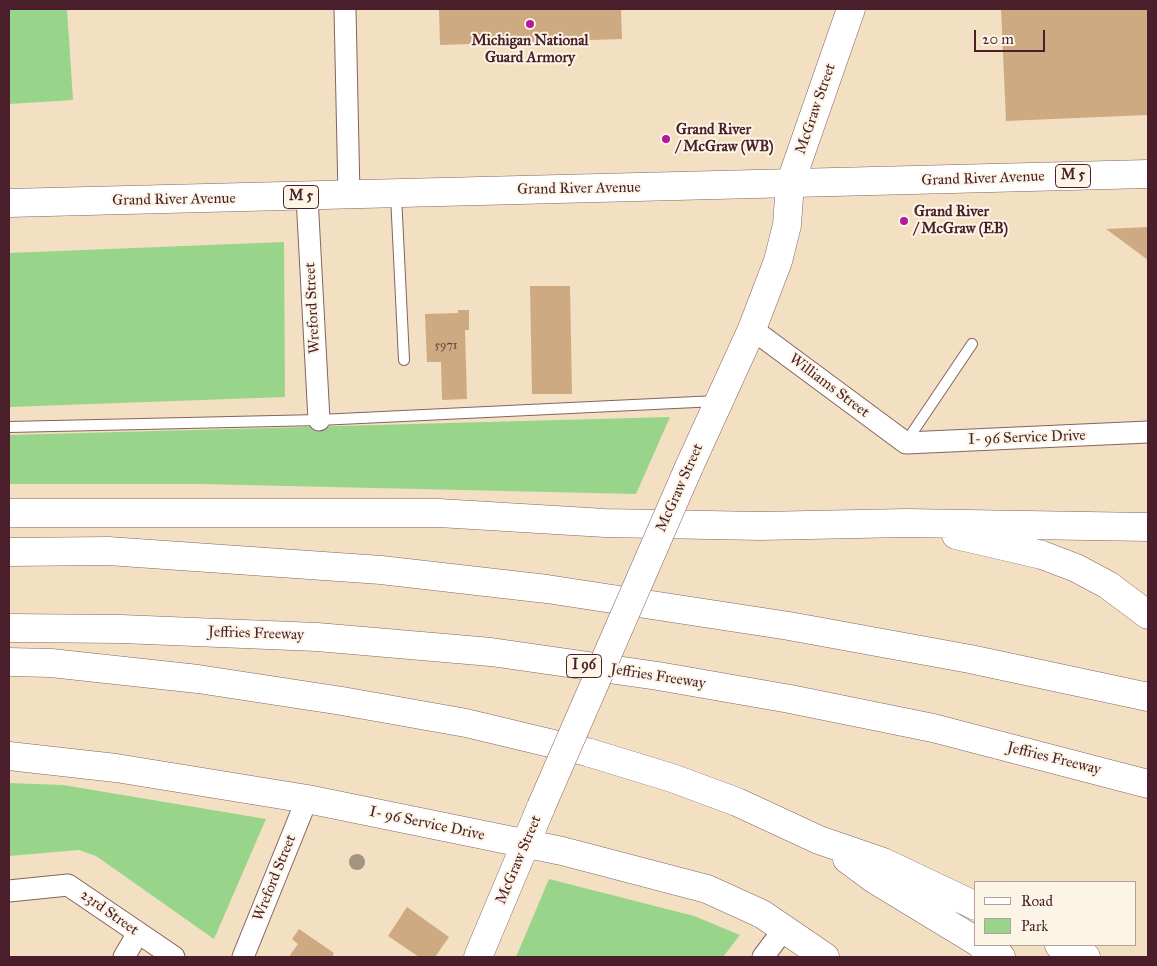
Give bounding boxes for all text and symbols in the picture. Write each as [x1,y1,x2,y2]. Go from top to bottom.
marker: Michigan National Guard Armory [524,18,536,30]
scale bar [977,20,1048,52]
text: 20 m [982,30,1014,48]
place label: Michigan National Guard Armory [471,32,589,67]
street label: McGraw Street [792,61,840,157]
place label: Grand River / McGraw (WB) [676,121,774,156]
marker: Grand River / McGraw (WB) [660,133,672,145]
road number: M 5 [1056,165,1090,188]
street label: Grand River Avenue [921,168,1045,190]
street label: Grand River Avenue [517,179,641,199]
road number: M 5 [284,186,318,208]
street label: Grand River Avenue [112,190,236,210]
place label: Grand River / McGraw (EB) [914,203,1008,238]
marker: Grand River / McGraw (EB) [898,215,910,227]
street label: Wreford Street [302,262,324,354]
house number: 5971 [434,339,458,353]
street label: Williams Street [785,350,873,422]
street label: I- 96 Service Drive [968,427,1086,449]
street label: McGraw Street [652,441,708,535]
street label: Jeffries Freeway [208,623,304,645]
road number: I 96 [566,654,602,678]
street label: Jeffries Freeway [609,661,707,693]
street label: Jeffries Freeway [1005,739,1103,779]
street label: I- 96 Service Drive [368,803,486,845]
street label: McGraw Street [492,813,546,907]
street label: Wreford Street [250,832,300,924]
legend [974,881,1137,946]
street label: 23rd Street [76,886,142,940]
text: Road [1021,892,1053,910]
text: Park [1021,917,1048,935]

